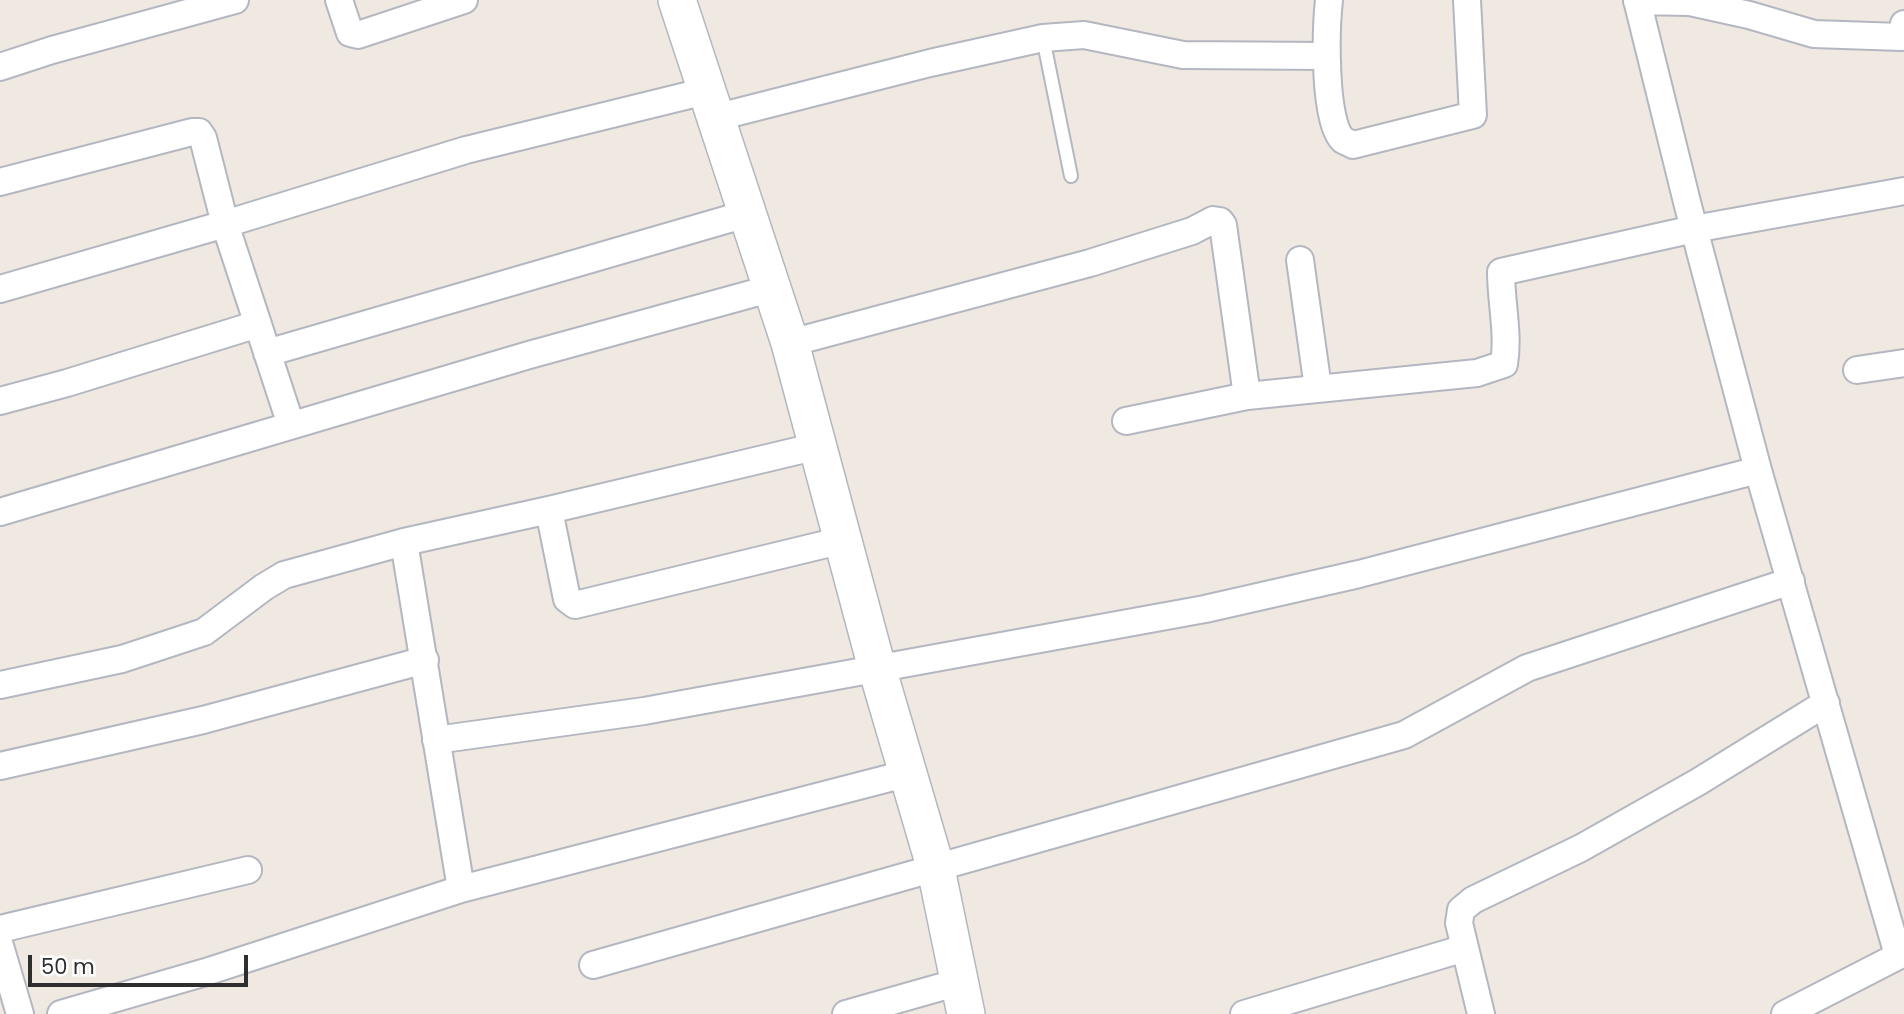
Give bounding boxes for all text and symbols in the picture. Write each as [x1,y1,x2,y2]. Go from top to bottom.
scale bar [32,940,252,984]
text: 50 m [41,952,95,981]

